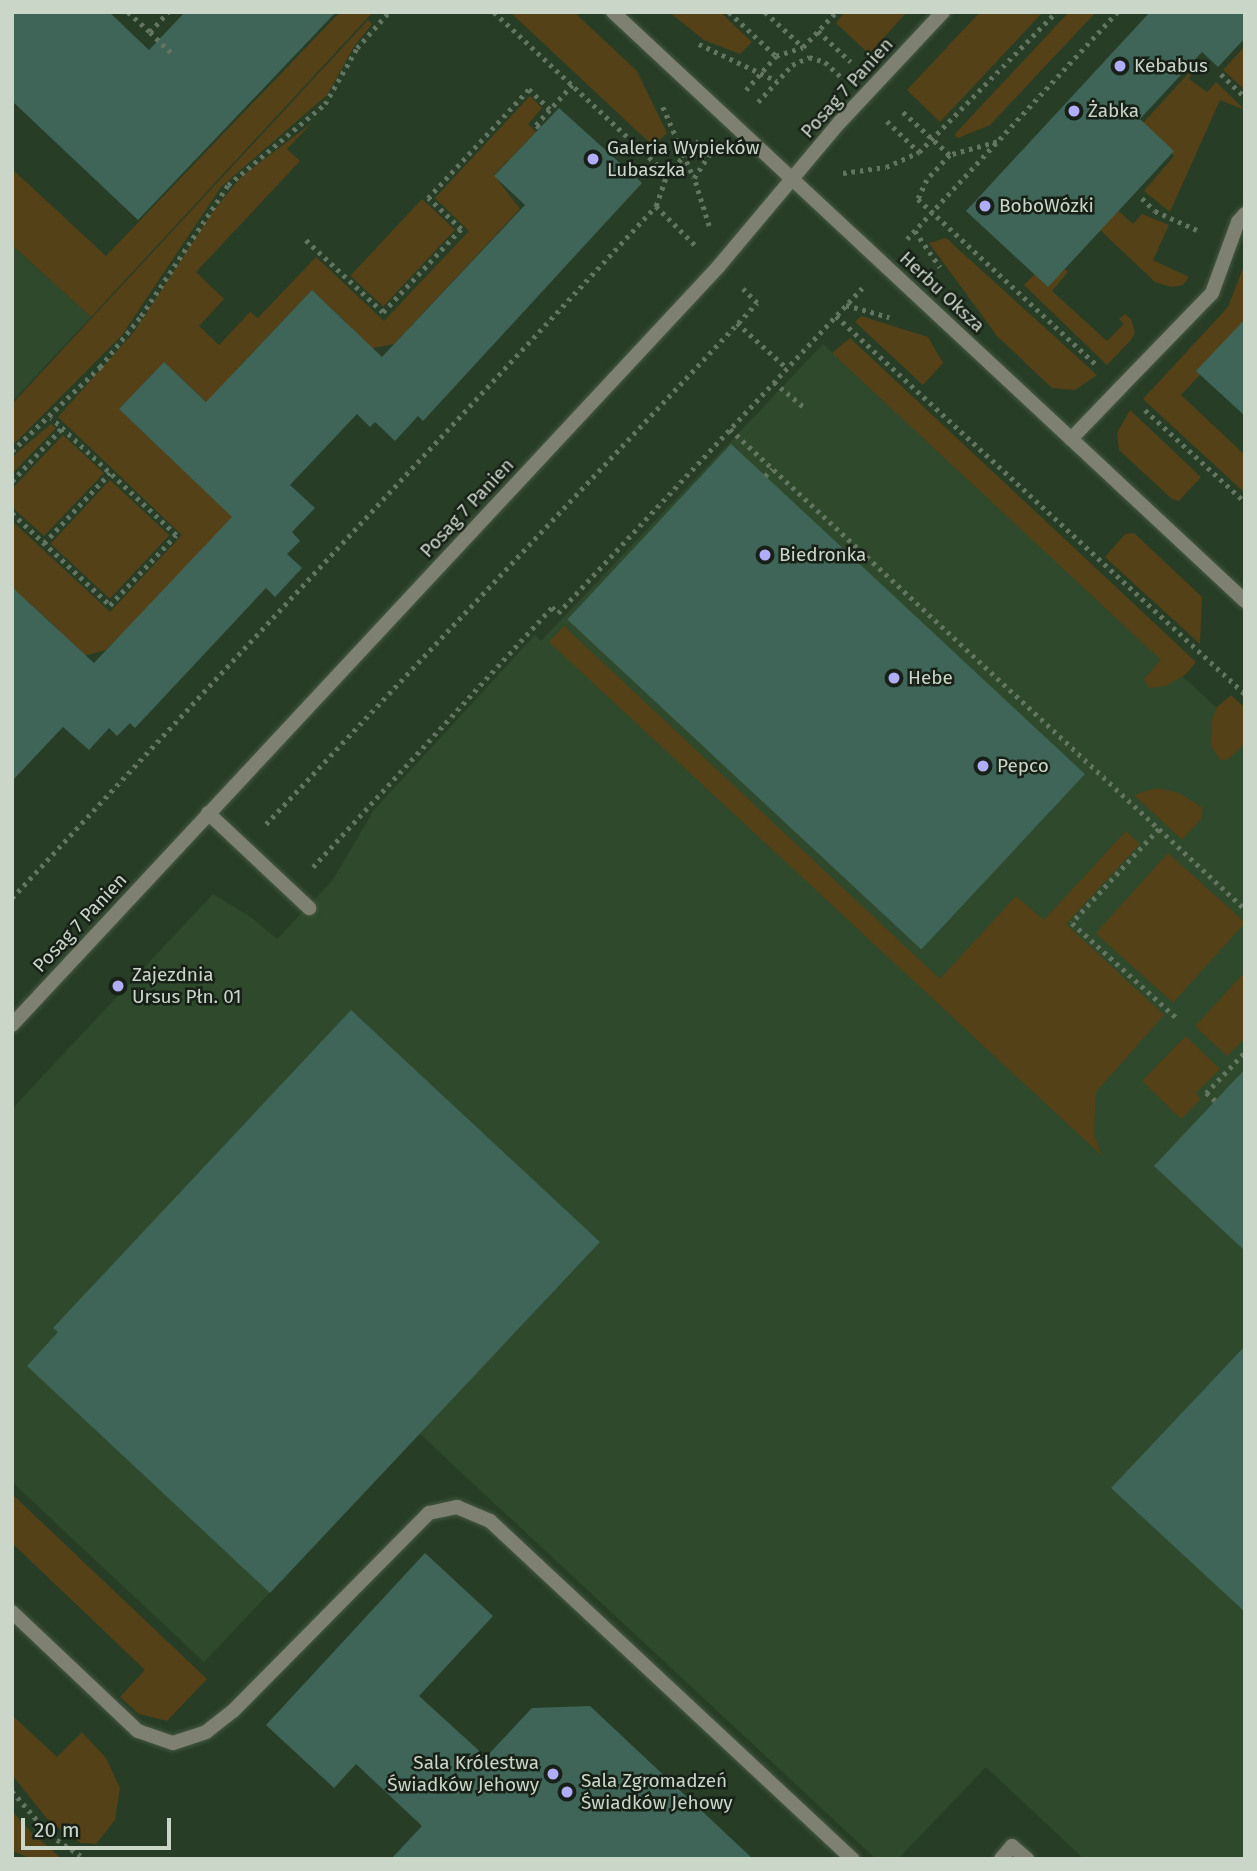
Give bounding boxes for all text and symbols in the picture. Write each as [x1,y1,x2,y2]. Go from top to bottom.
street label: Posag 7 Panien [796,33,898,143]
place label: Kebabus [1134,55,1208,77]
marker: Kebabus [1112,58,1128,74]
place label: Żabka [1088,100,1139,122]
marker: Żabka [1066,103,1082,119]
place label: Galeria Wypieków Lubaszka [607,137,759,181]
marker: Galeria Wypieków Lubaszka [585,151,601,167]
place label: BoboWózki [999,195,1094,217]
marker: BoboWózki [977,198,993,214]
street label: Herbu Oksza [895,247,989,337]
street label: Posag 7 Panien [415,454,519,562]
place label: Biedronka [779,544,866,566]
marker: Biedronka [757,547,773,563]
place label: Hebe [908,667,953,689]
marker: Hebe [886,670,902,686]
place label: Pepco [997,755,1049,777]
marker: Pepco [975,758,991,774]
street label: Posag 7 Panien [28,869,132,977]
place label: Zajezdnia Ursus Płn. 01 [132,964,242,1008]
marker: Zajezdnia Ursus Płn. 01 [110,978,126,994]
place label: Sala Królestwa Świadków Jehowy [387,1752,539,1796]
marker: Sala Królestwa Świadków Jehowy [545,1766,561,1782]
place label: Sala Zgromadzeń Świadków Jehowy [581,1770,733,1814]
marker: Sala Zgromadzeń Świadków Jehowy [559,1784,575,1800]
scale bar [24,1804,175,1848]
text: 20 m [34,1817,80,1843]

